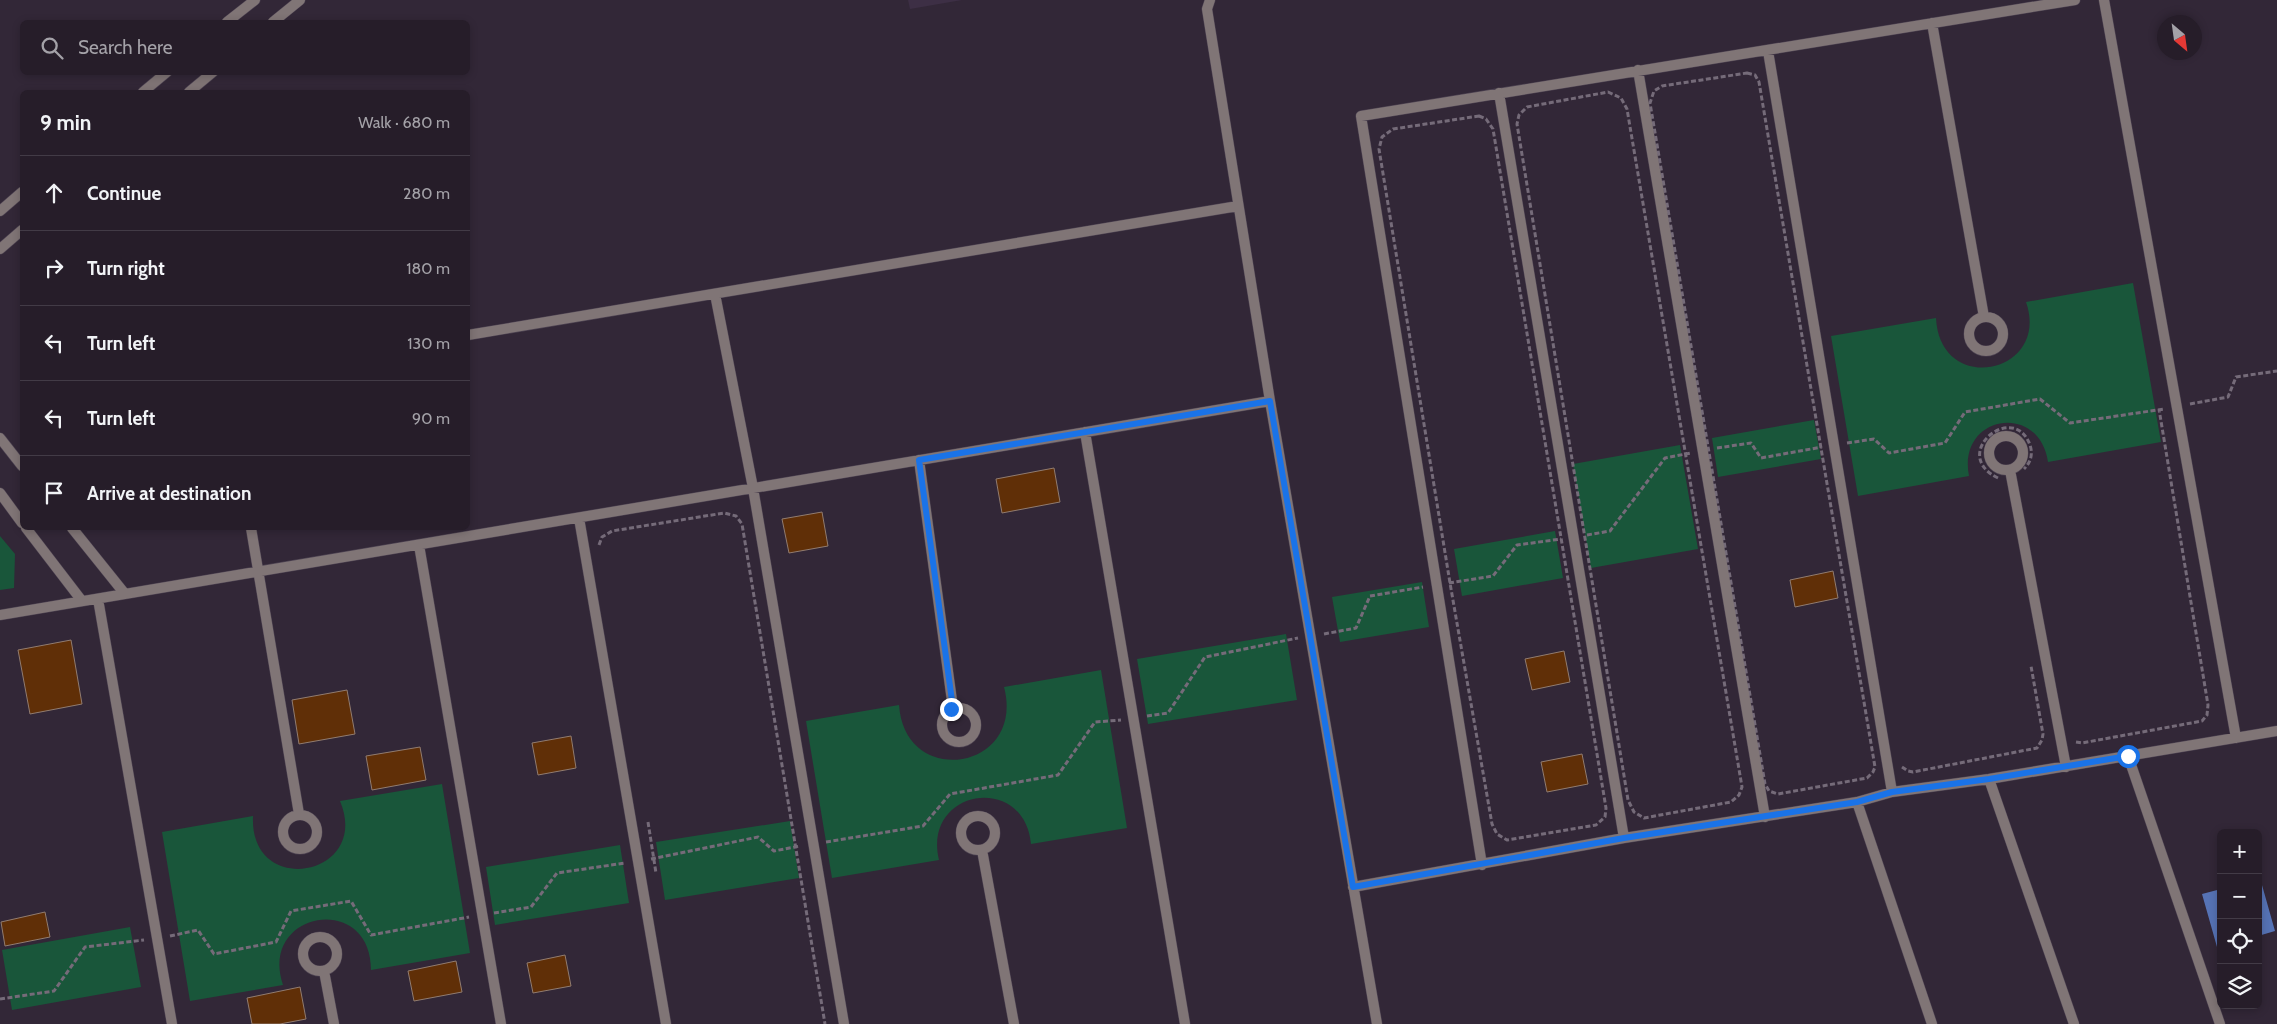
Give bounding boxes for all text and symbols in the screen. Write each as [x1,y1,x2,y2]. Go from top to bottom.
north arrow [2157,15,2202,60]
search box [20,20,470,75]
icon: search [38,34,66,62]
text: Search here [78,36,172,59]
text: 9 min [40,110,91,135]
text: Walk · 680 m [358,113,450,132]
icon: ahead [40,179,68,207]
text: Continue [87,182,161,205]
text: 280 m [403,184,450,203]
icon: right [40,254,68,282]
text: Turn right [87,257,165,280]
text: 180 m [406,259,450,278]
icon: left [40,329,68,357]
text: Turn left [87,332,155,355]
text: 130 m [407,334,450,353]
icon: left [40,404,68,432]
text: Turn left [87,407,155,430]
text: 90 m [412,409,450,428]
icon: arrive [40,479,68,507]
text: Arrive at destination [87,482,251,505]
route end [940,698,963,721]
route start [2117,745,2140,768]
map controls [2217,829,2262,1009]
button: + [2217,829,2262,874]
button: − [2217,874,2262,919]
button: locate [2217,919,2262,964]
button: layers [2217,964,2262,1009]

